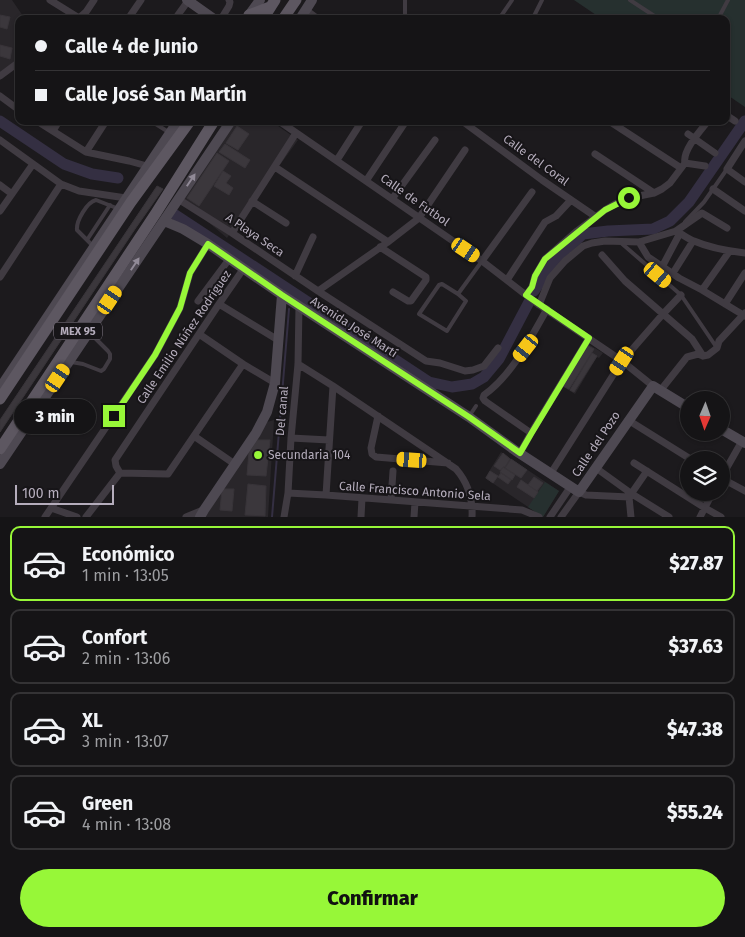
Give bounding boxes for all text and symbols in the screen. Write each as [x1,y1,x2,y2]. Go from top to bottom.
text: Calle 4 de Junio [65,35,198,58]
text: Calle José San Martín [65,83,247,106]
street label: Calle del Coral [500,131,572,189]
street label: Calle de Futbol [378,171,453,229]
one-way arrow [186,173,196,187]
route start [618,187,640,209]
street label: A Playa Seca [223,210,287,260]
car [449,235,482,265]
one-way arrow [130,258,140,271]
car [641,260,674,290]
street label: Calle Emilio Núñez Rodríguez [134,268,234,406]
car [95,283,124,317]
street label: Avenida José Martí [308,294,401,361]
road number: MEX 95 [54,322,102,340]
car [510,332,541,364]
car [607,344,636,378]
car [43,361,72,395]
street label: Del canal [273,385,291,437]
north arrow [680,391,730,441]
map controls [680,391,730,501]
callout: 3 min [14,398,96,434]
route end [103,405,125,427]
text: 3 min [35,407,75,426]
street label: Calle del Pozo [569,409,623,479]
place label: Secundaria 104 [268,448,351,462]
marker: Secundaria 104 [252,449,264,461]
car [396,451,427,469]
button: layers [680,451,730,501]
street label: Calle Francisco Antonio Sela [339,479,491,503]
scale bar [15,482,114,505]
text: 100 m [22,485,59,502]
icon: car [22,541,67,586]
text: Económico [82,543,175,566]
text: $27.87 [669,552,723,575]
text: 1 min · 13:05 [82,566,169,585]
icon: car [22,624,67,669]
text: Confort [82,626,147,649]
text: $37.63 [668,635,723,658]
text: 2 min · 13:06 [82,649,170,668]
icon: car [22,707,67,752]
text: XL [82,709,103,732]
text: $47.38 [667,718,723,741]
text: 3 min · 13:07 [82,732,169,751]
icon: car [22,790,67,835]
text: Green [82,792,133,815]
text: $55.24 [667,801,723,824]
text: 4 min · 13:08 [82,815,171,834]
button: Confirmar [20,869,725,927]

